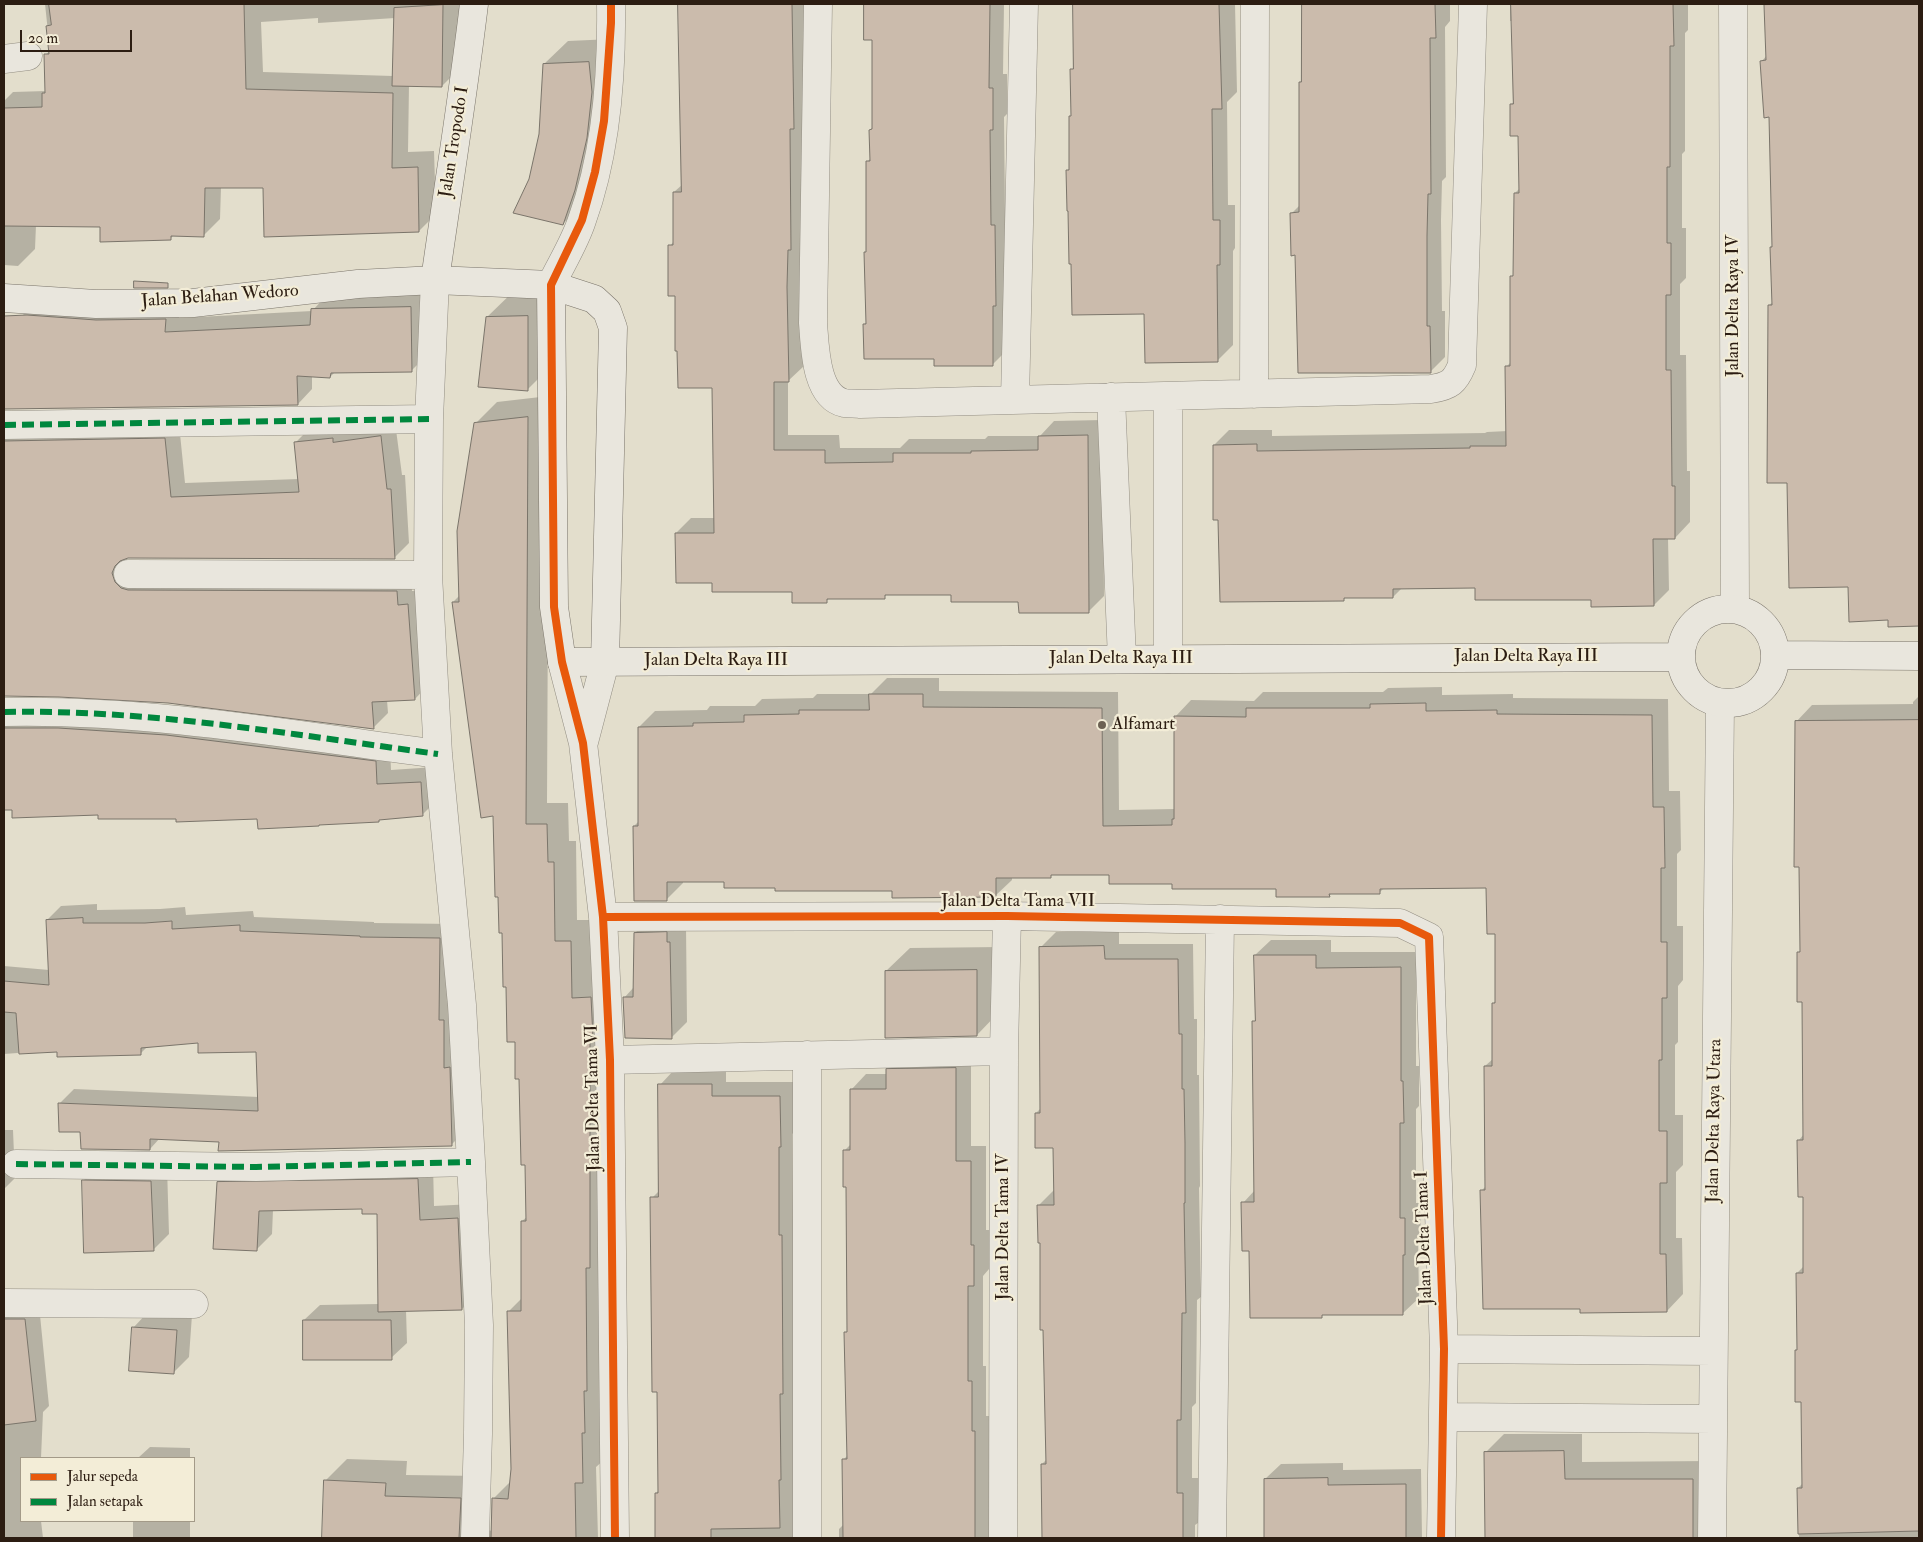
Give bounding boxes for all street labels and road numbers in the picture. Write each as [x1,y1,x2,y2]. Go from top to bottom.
street label: Jalan Tropodo I [436,85,474,199]
street label: Jalan Delta Raya IV [1723,235,1745,377]
street label: Jalan Belahan Wedoro [141,281,299,313]
street label: Jalan Delta Raya III [1454,646,1598,668]
street label: Jalan Delta Raya III [1049,648,1193,670]
street label: Jalan Delta Raya III [644,650,788,672]
street label: Jalan Delta Tama VII [941,891,1095,913]
street label: Jalan Delta Tama VI [582,1024,606,1172]
street label: Jalan Delta Raya Utara [1703,1039,1727,1203]
street label: Jalan Delta Tama IV [993,1154,1015,1300]
street label: Jalan Delta Tama I [1412,1171,1438,1305]

